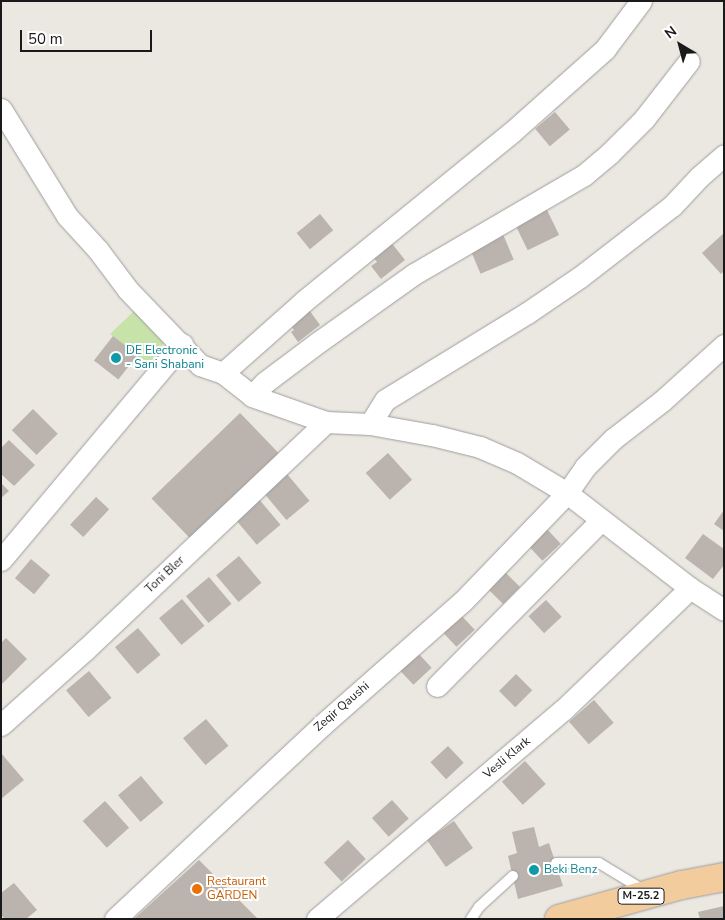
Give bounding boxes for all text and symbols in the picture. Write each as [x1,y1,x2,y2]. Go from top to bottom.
scale bar [22,20,155,52]
north arrow [655,20,705,70]
text: N [661,22,681,43]
text: 50 m [28,29,63,49]
place label: DE Electronic - Sani Shabani [126,344,204,372]
marker: DE Electronic - Sani Shabani [110,352,122,364]
street label: Toni Bler [143,553,187,597]
street label: Zeqir Qaushi [312,679,372,735]
street label: Vesli Klark [481,734,533,782]
place label: Beki Benz [544,863,597,877]
marker: Beki Benz [528,864,540,876]
place label: Restaurant GARDEN [207,875,266,903]
marker: Restaurant GARDEN [191,883,203,895]
road number: M-25.2 [617,888,665,904]

